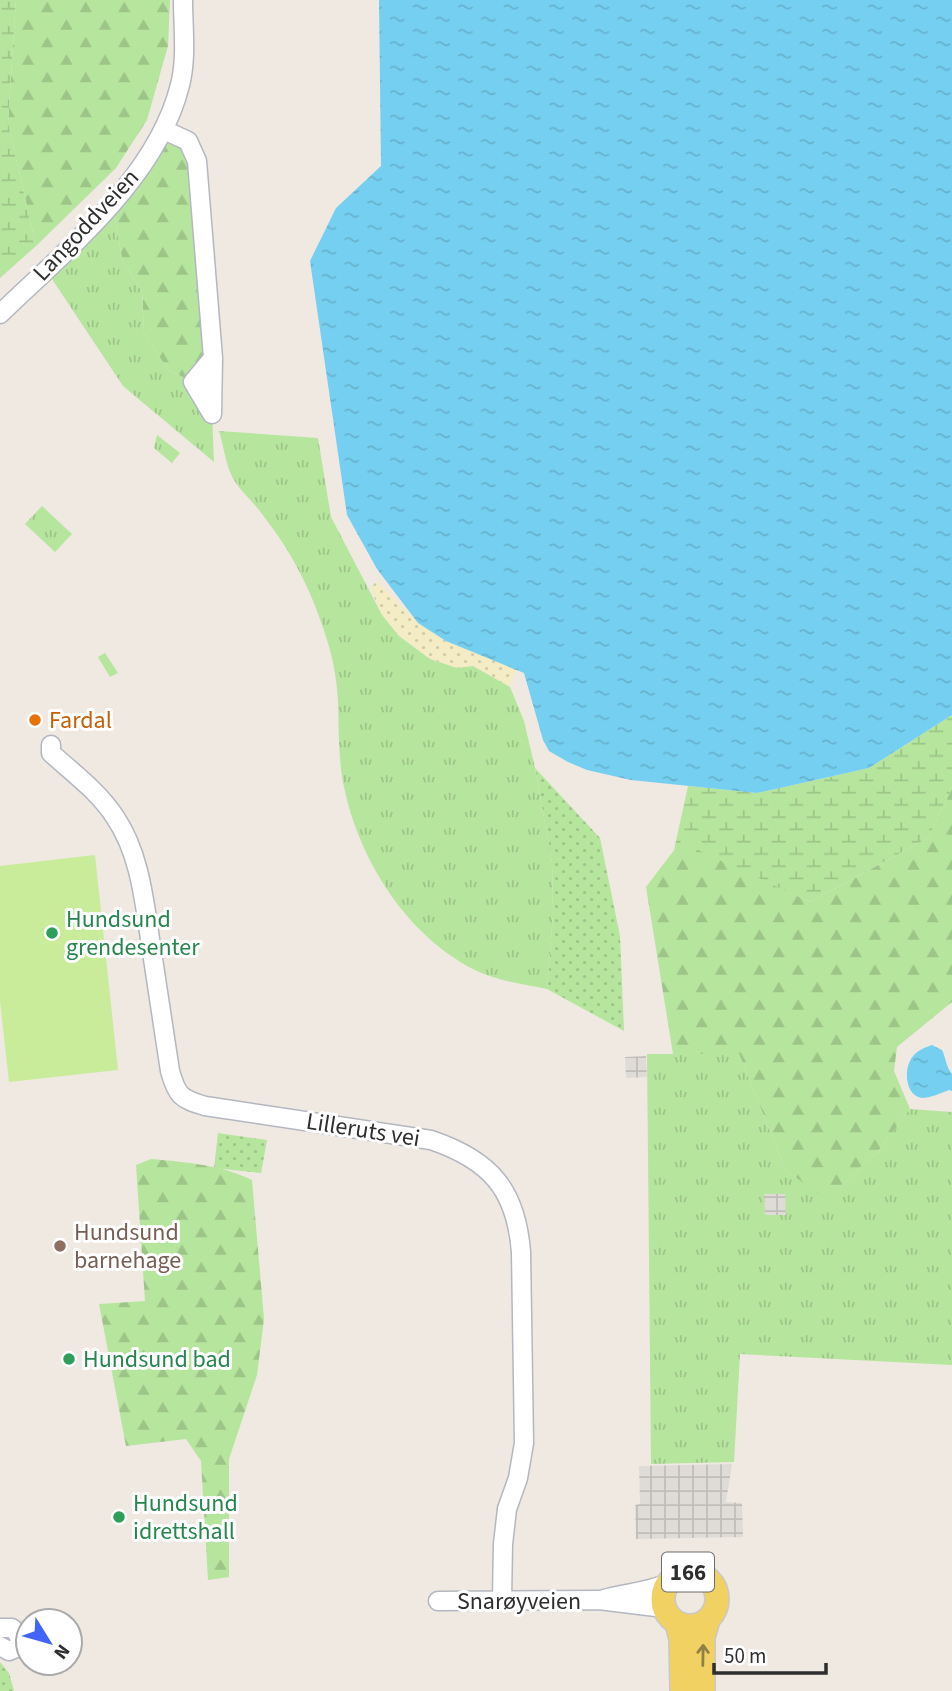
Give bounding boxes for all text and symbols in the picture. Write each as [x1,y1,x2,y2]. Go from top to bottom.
street label: Langoddveien [25,161,147,289]
place label: Fardal [49,703,112,738]
marker: Fardal [27,712,43,728]
place label: Hundsund grendesenter [66,902,200,965]
marker: Hundsund grendesenter [44,925,60,941]
street label: Lilleruts vei [304,1104,422,1156]
place label: Hundsund barnehage [74,1215,181,1278]
marker: Hundsund barnehage [52,1238,68,1254]
place label: Hundsund bad [83,1342,231,1377]
marker: Hundsund bad [61,1351,77,1367]
place label: Hundsund idrettshall [133,1486,238,1549]
marker: Hundsund idrettshall [111,1509,127,1525]
road number: 166 [662,1553,714,1592]
street label: Snarøyveien [457,1584,581,1619]
north arrow [14,1607,84,1677]
scale bar [714,1632,826,1676]
text: N [47,1638,76,1665]
text: 50 m [724,1641,766,1671]
one-way arrow [696,1644,710,1667]

